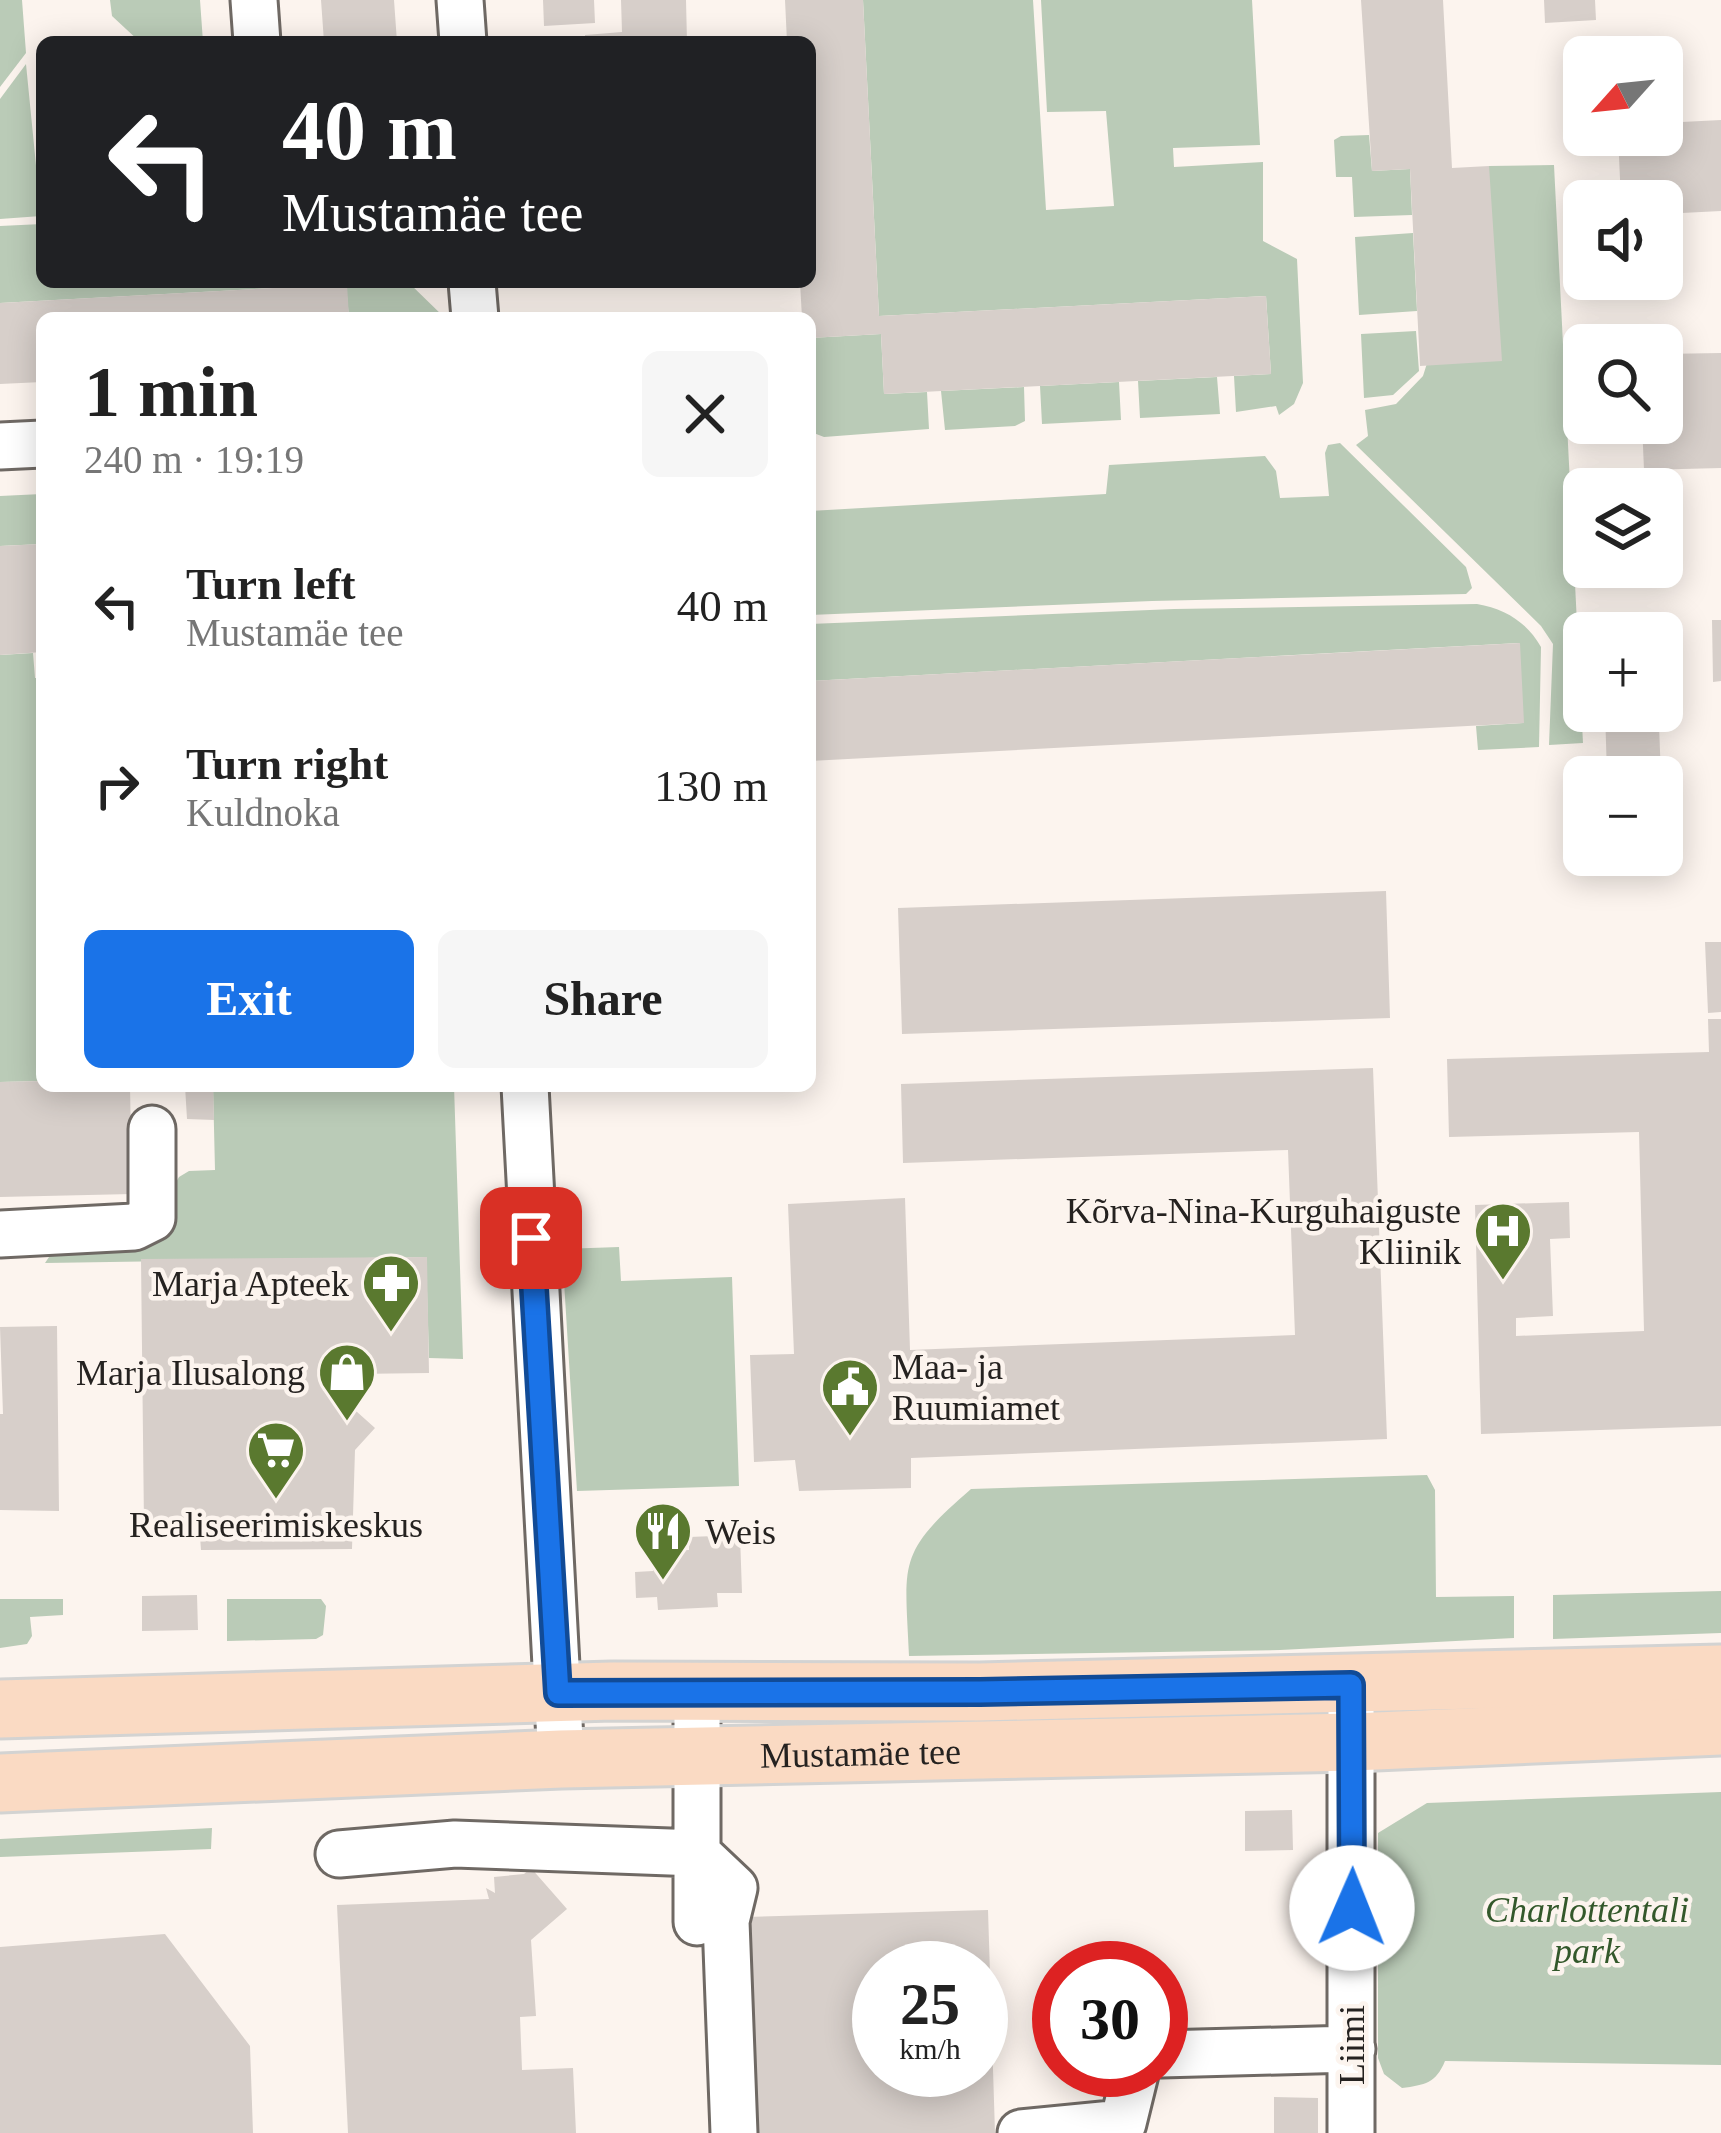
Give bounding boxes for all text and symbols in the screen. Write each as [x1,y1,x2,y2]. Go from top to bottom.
north arrow [1563,36,1683,156]
map controls [1563,36,1683,876]
icon: left [84,84,240,240]
text: 40 m [282,84,457,177]
button: sound [1563,180,1683,300]
text: Mustamäe tee [282,183,583,243]
button: search [1563,324,1683,444]
button: close [642,351,768,477]
text: 1 min [84,352,258,432]
text: 240 m · 19:19 [84,438,304,481]
button: layers [1563,468,1683,588]
text: Turn left [186,559,356,609]
icon: left [84,573,150,639]
text: 40 m [677,581,768,631]
text: Mustamäe tee [186,611,404,654]
button: + [1563,612,1683,732]
text: Turn right [186,739,388,789]
icon: right [84,753,150,819]
button: − [1563,756,1683,876]
text: 130 m [654,761,768,811]
text: Kuldnoka [186,791,340,834]
button: Exit [84,930,414,1068]
button: Share [438,930,768,1068]
pin [480,1187,582,1289]
place label: Kõrva-Nina-Kurguhaiguste Kliinik [1066,1191,1461,1272]
hospital icon: Kõrva-Nina-Kurguhaiguste Kliinik [1472,1200,1534,1282]
icon: arrive [498,1205,564,1271]
pharmacy icon: Marja Apteek [360,1252,422,1334]
place label: Marja Apteek [152,1264,349,1304]
shop icon: Marja Ilusalong [316,1341,378,1423]
place label: Maa- ja Ruumiamet [892,1347,1060,1428]
place label: Marja Ilusalong [76,1353,305,1393]
public building icon: Maa- ja Ruumiamet [819,1356,881,1438]
supermarket icon: Realiseerimiskeskus [245,1419,307,1501]
restaurant icon: Weis [632,1500,694,1582]
place label: Realiseerimiskeskus [129,1505,423,1545]
place label: Weis [705,1512,776,1552]
street label: Mustamäe tee [760,1731,961,1776]
position arrow [1289,1845,1415,1971]
park label: Charlottentali park [1485,1890,1689,1971]
speed limit sign: 30 [1032,1941,1188,2097]
text: 25 [900,1971,960,2037]
street label: Liimi [1332,2005,1372,2085]
text: km/h [899,2032,961,2065]

